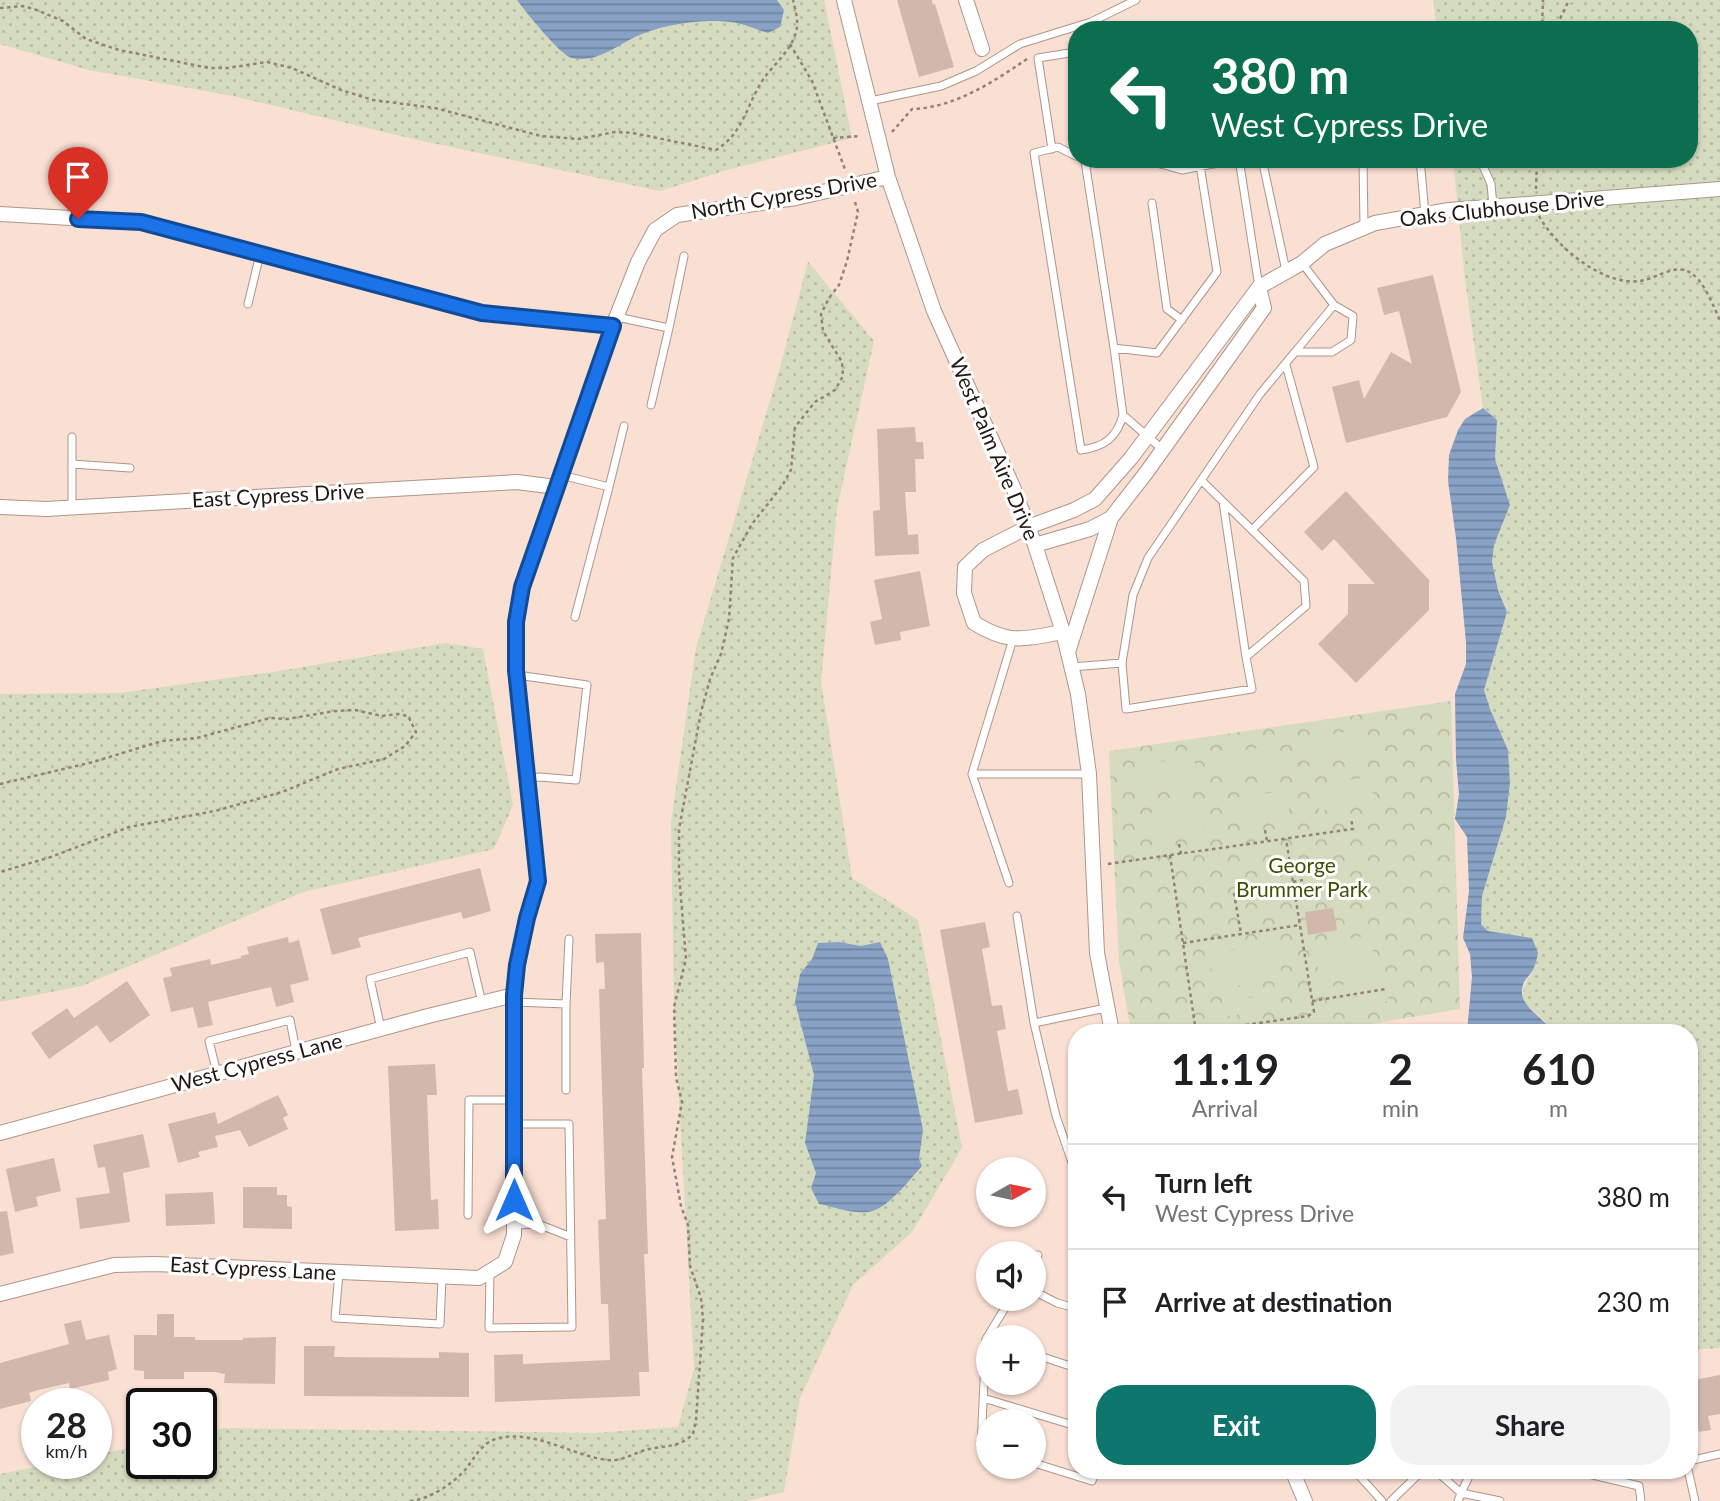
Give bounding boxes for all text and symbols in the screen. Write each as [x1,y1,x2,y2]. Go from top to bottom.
text: 380 m [1211,46,1349,104]
icon: left [1096,49,1187,140]
text: West Cypress Drive [1211,105,1488,144]
pin [48,147,108,219]
icon: arrive [59,158,97,196]
street label: North Cypress Drive [689,166,879,223]
street label: Oaks Clubhouse Drive [1398,184,1605,231]
street label: West Palm Aire Drive [946,353,1045,544]
street label: East Cypress Drive [191,478,365,512]
park label: George Brummer Park [1236,852,1368,901]
street label: West Cypress Lane [168,1027,345,1096]
text: 11:19 [1171,1044,1279,1094]
text: 2 [1388,1044,1413,1094]
text: 610 [1522,1044,1595,1094]
text: Arrival [1192,1094,1258,1122]
text: min [1382,1094,1419,1122]
text: m [1549,1094,1568,1122]
north arrow [976,1157,1046,1227]
map controls [976,1157,1046,1479]
position arrow [477,1163,551,1237]
text: Turn left [1155,1167,1252,1199]
icon: left [1096,1178,1134,1216]
text: 380 m [1597,1181,1670,1213]
text: West Cypress Drive [1155,1199,1354,1227]
button: sound [976,1241,1046,1311]
street label: East Cypress Lane [169,1251,337,1284]
icon: arrive [1096,1283,1134,1321]
text: Arrive at destination [1155,1286,1392,1318]
text: 230 m [1597,1286,1670,1318]
button: + [976,1325,1046,1395]
button: Exit [1096,1385,1376,1465]
button: Share [1390,1385,1670,1465]
speed limit sign: 30 [126,1388,217,1479]
text: 28 [46,1403,87,1445]
button: − [976,1409,1046,1479]
text: km/h [45,1440,88,1462]

